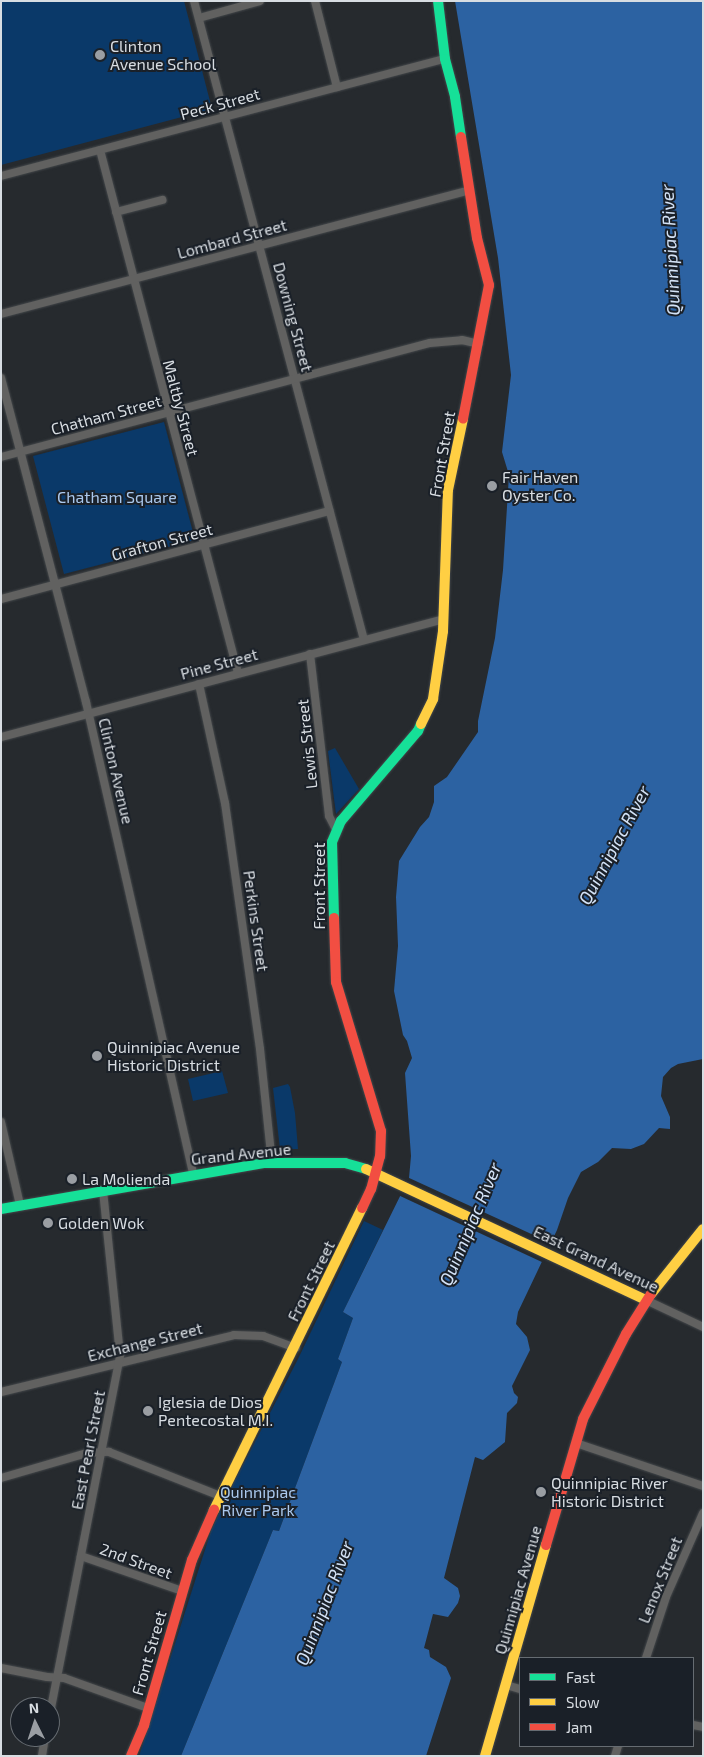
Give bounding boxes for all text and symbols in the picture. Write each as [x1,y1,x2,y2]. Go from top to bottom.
place label: Clinton Avenue School [110,36,216,74]
marker: Clinton Avenue School [94,49,106,61]
street label: Peck Street [178,84,262,124]
water label: Quinnipiac River [656,184,684,316]
street label: Lombard Street [175,215,289,263]
street label: Downing Street [269,260,317,374]
street label: Maltby Street [159,358,203,458]
street label: Chatham Street [49,391,163,439]
street label: Front Street [425,409,459,499]
place label: Fair Haven Oyster Co. [502,467,579,505]
marker: Fair Haven Oyster Co. [486,480,498,492]
park label: Chatham Square [57,487,177,507]
street label: Grafton Street [109,519,215,565]
street label: Pine Street [178,644,260,684]
street label: Lewis Street [293,698,321,790]
street label: Clinton Avenue [94,716,138,826]
water label: Quinnipiac River [574,782,654,908]
street label: Front Street [309,842,329,930]
street label: Perkins Street [239,869,273,973]
place label: Quinnipiac Avenue Historic District [107,1037,240,1075]
marker: Quinnipiac Avenue Historic District [91,1050,103,1062]
street label: Grand Avenue [190,1139,292,1169]
water label: Quinnipiac River [434,1159,506,1289]
place label: La Molienda [82,1169,170,1189]
marker: La Molienda [66,1173,78,1185]
place label: Golden Wok [58,1213,145,1233]
marker: Golden Wok [42,1217,54,1229]
street label: East Grand Avenue [530,1221,662,1297]
street label: Front Street [283,1238,339,1324]
street label: Exchange Street [85,1318,205,1366]
street label: East Pearl Street [67,1389,109,1511]
place label: Iglesia de Dios Pentecostal M.I. [158,1392,274,1430]
marker: Iglesia de Dios Pentecostal M.I. [142,1405,154,1417]
place label: Quinnipiac River Historic District [551,1473,668,1511]
park label: Quinnipiac River Park [220,1482,296,1520]
marker: Quinnipiac River Historic District [535,1486,547,1498]
street label: Quinnipiac Avenue [490,1523,546,1657]
street label: Lenox Street [634,1534,686,1626]
water label: Quinnipiac River [290,1538,358,1668]
street label: 2nd Street [97,1539,175,1583]
street label: Front Street [128,1609,170,1697]
legend [519,1657,694,1747]
text: Fast [566,1668,595,1686]
text: Slow [566,1693,600,1711]
north arrow [10,1697,60,1747]
text: N [28,1699,40,1716]
text: Jam [566,1718,592,1736]

